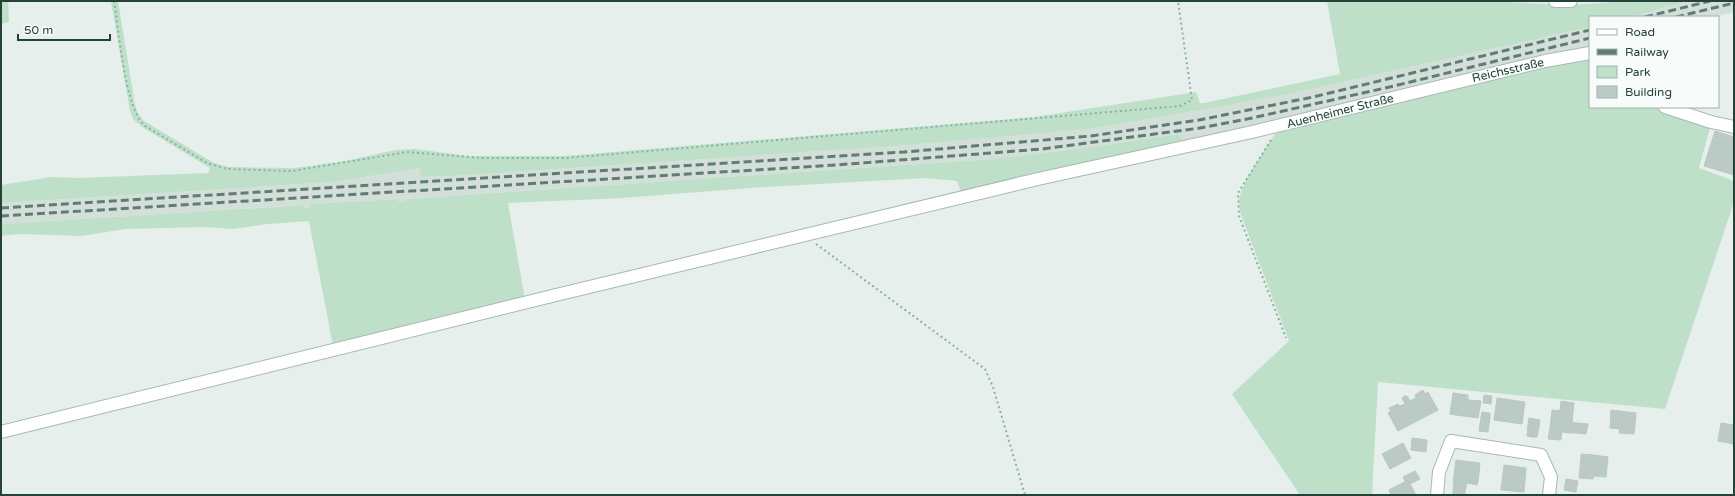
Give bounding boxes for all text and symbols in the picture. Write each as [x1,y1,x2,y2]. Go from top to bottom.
scale bar [18,16,110,42]
legend [1589,16,1719,108]
text: 50 m [24,23,53,37]
text: Road [1625,25,1655,39]
text: Railway [1625,45,1669,59]
street label: Reichsstraße [1471,55,1546,85]
text: Park [1625,65,1651,79]
text: Building [1625,85,1672,99]
street label: Auenheimer Straße [1285,91,1395,131]

